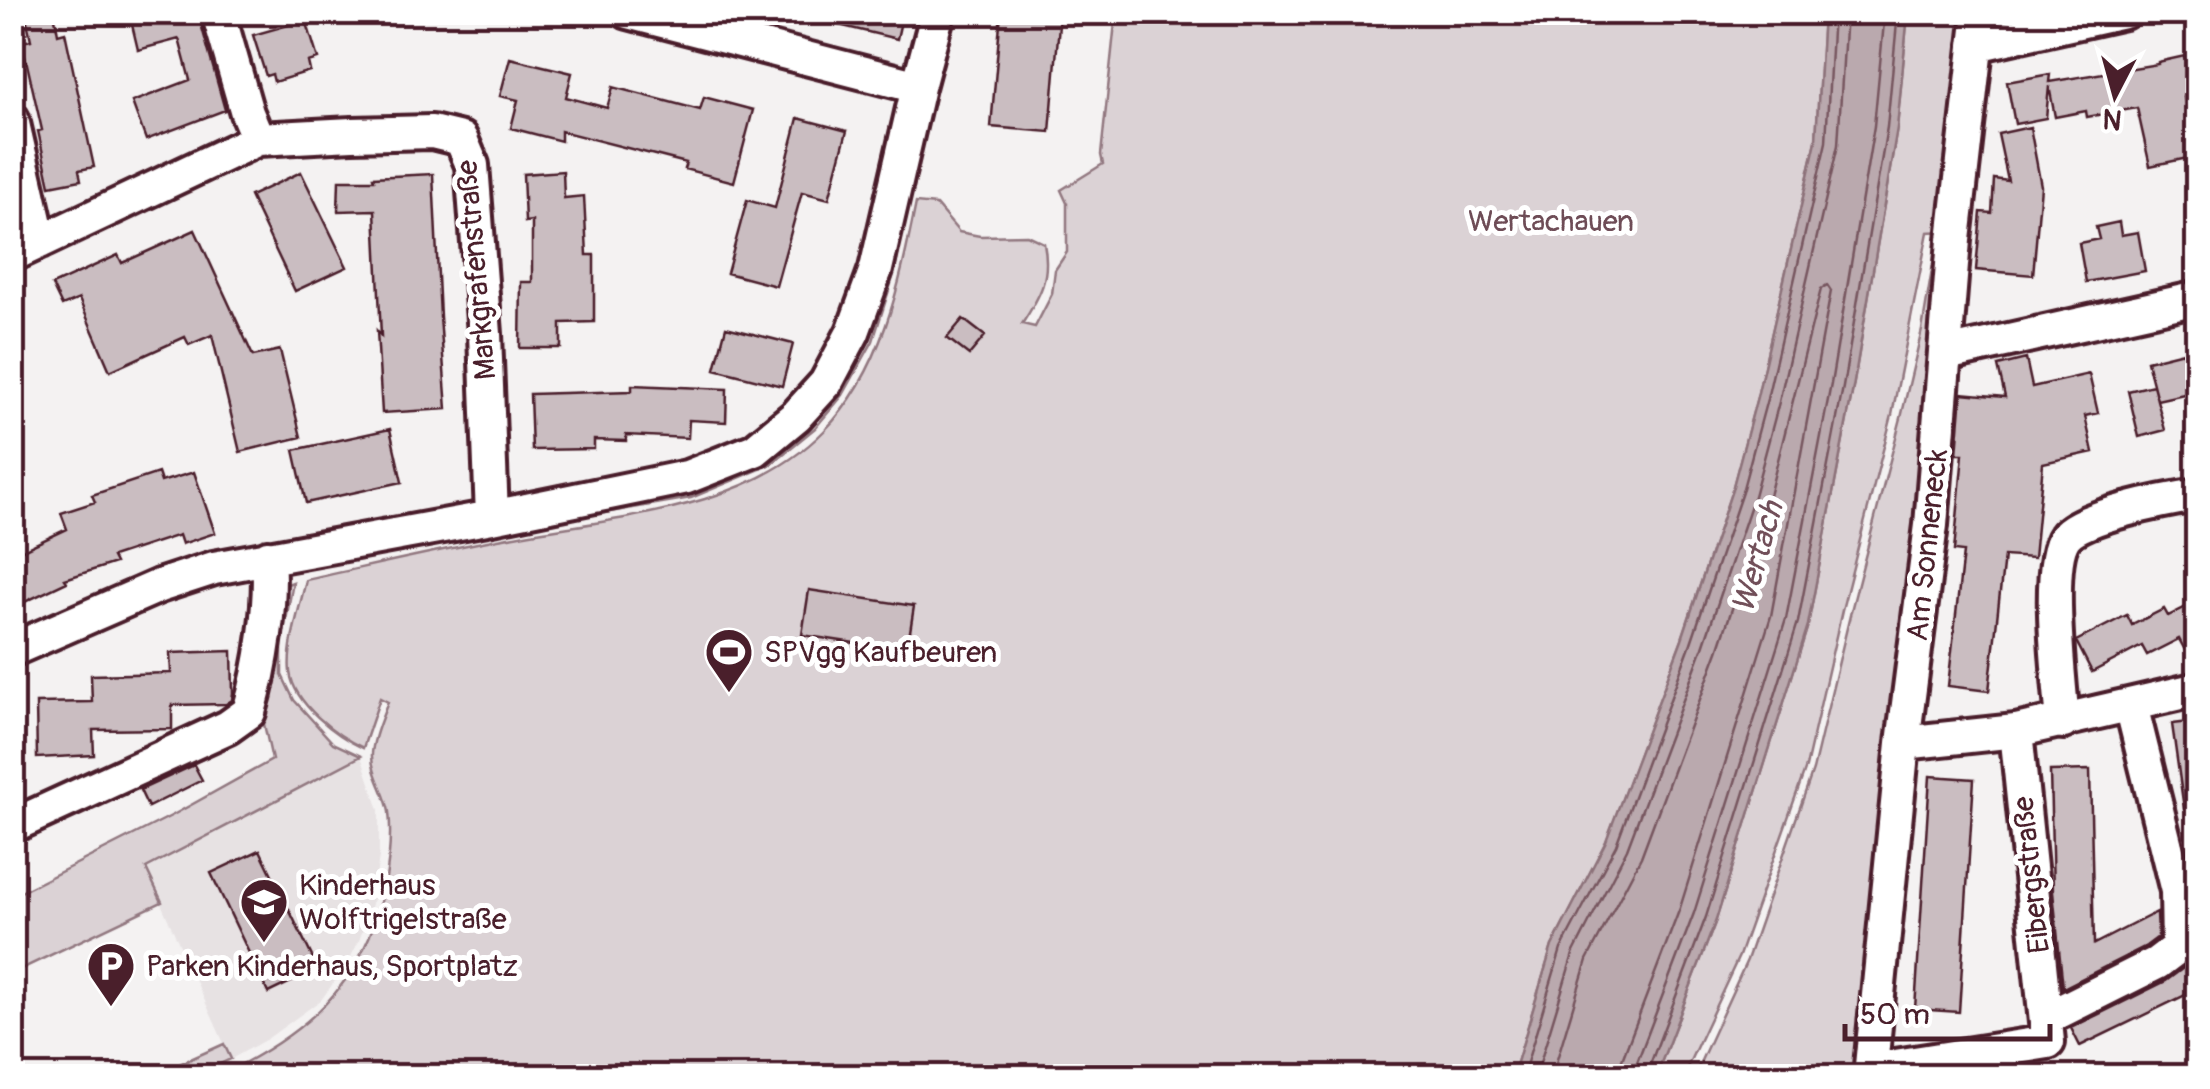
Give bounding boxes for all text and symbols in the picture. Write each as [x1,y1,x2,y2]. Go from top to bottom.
north arrow [2065,45,2165,145]
text: N [2101,100,2124,137]
street label: Markgrafenstraße [448,158,505,382]
park label: Wertachauen [1468,203,1634,240]
street label: Am Sonneneck [1899,447,1956,643]
water label: Wertach [1723,495,1793,617]
sports icon: SPVgg Kaufbeuren [703,626,755,694]
place label: SPVgg Kaufbeuren [764,634,997,671]
street label: Eibergstraße [2005,794,2058,955]
place label: Kinderhaus Wolftrigelstraße [299,867,507,938]
school or university icon: Kinderhaus Wolftrigelstraße [238,876,290,944]
parking icon: Parken Kinderhaus, Sportplatz [85,940,137,1008]
place label: Parken Kinderhaus, Sportplatz [146,948,518,985]
scale bar [1845,979,2050,1041]
text: 50 m [1860,996,1930,1033]

